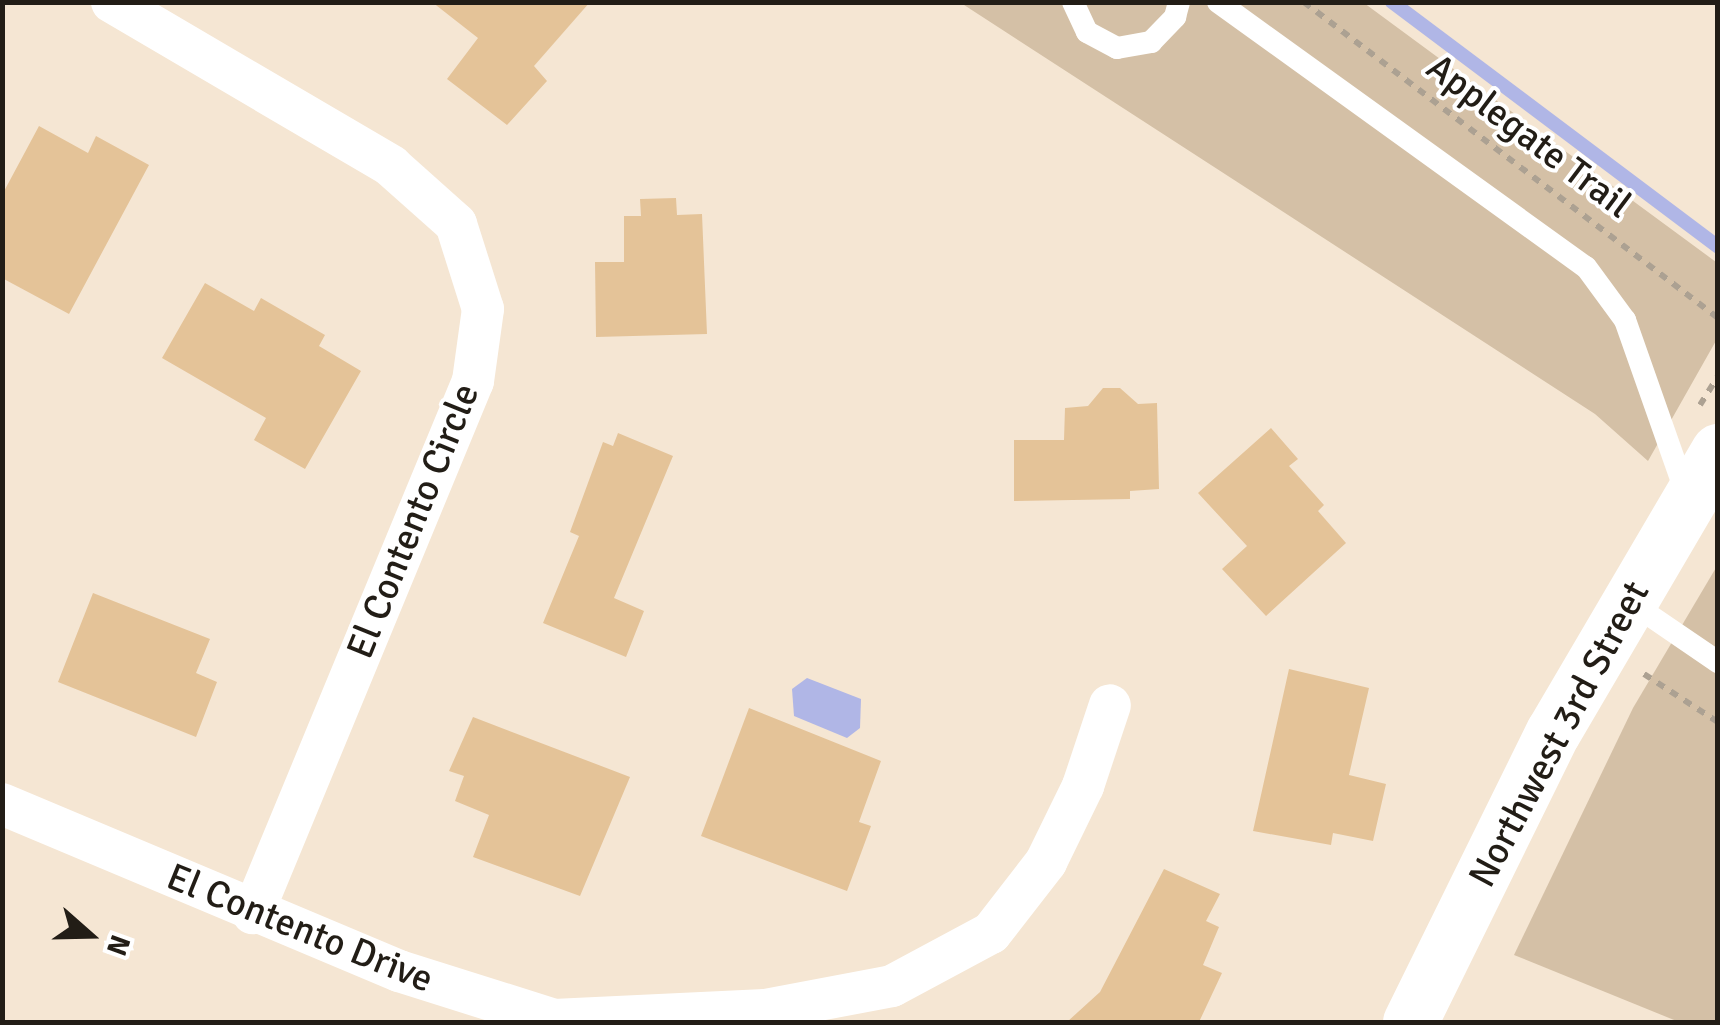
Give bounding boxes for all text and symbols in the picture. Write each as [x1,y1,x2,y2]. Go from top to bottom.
street label: Applegate Trail [1418,44,1640,228]
street label: El Contento Circle [337,377,489,665]
street label: Northwest 3rd Street [1459,573,1659,895]
street label: El Contento Drive [160,854,440,1002]
north arrow [40,885,140,985]
text: N [99,930,138,960]

